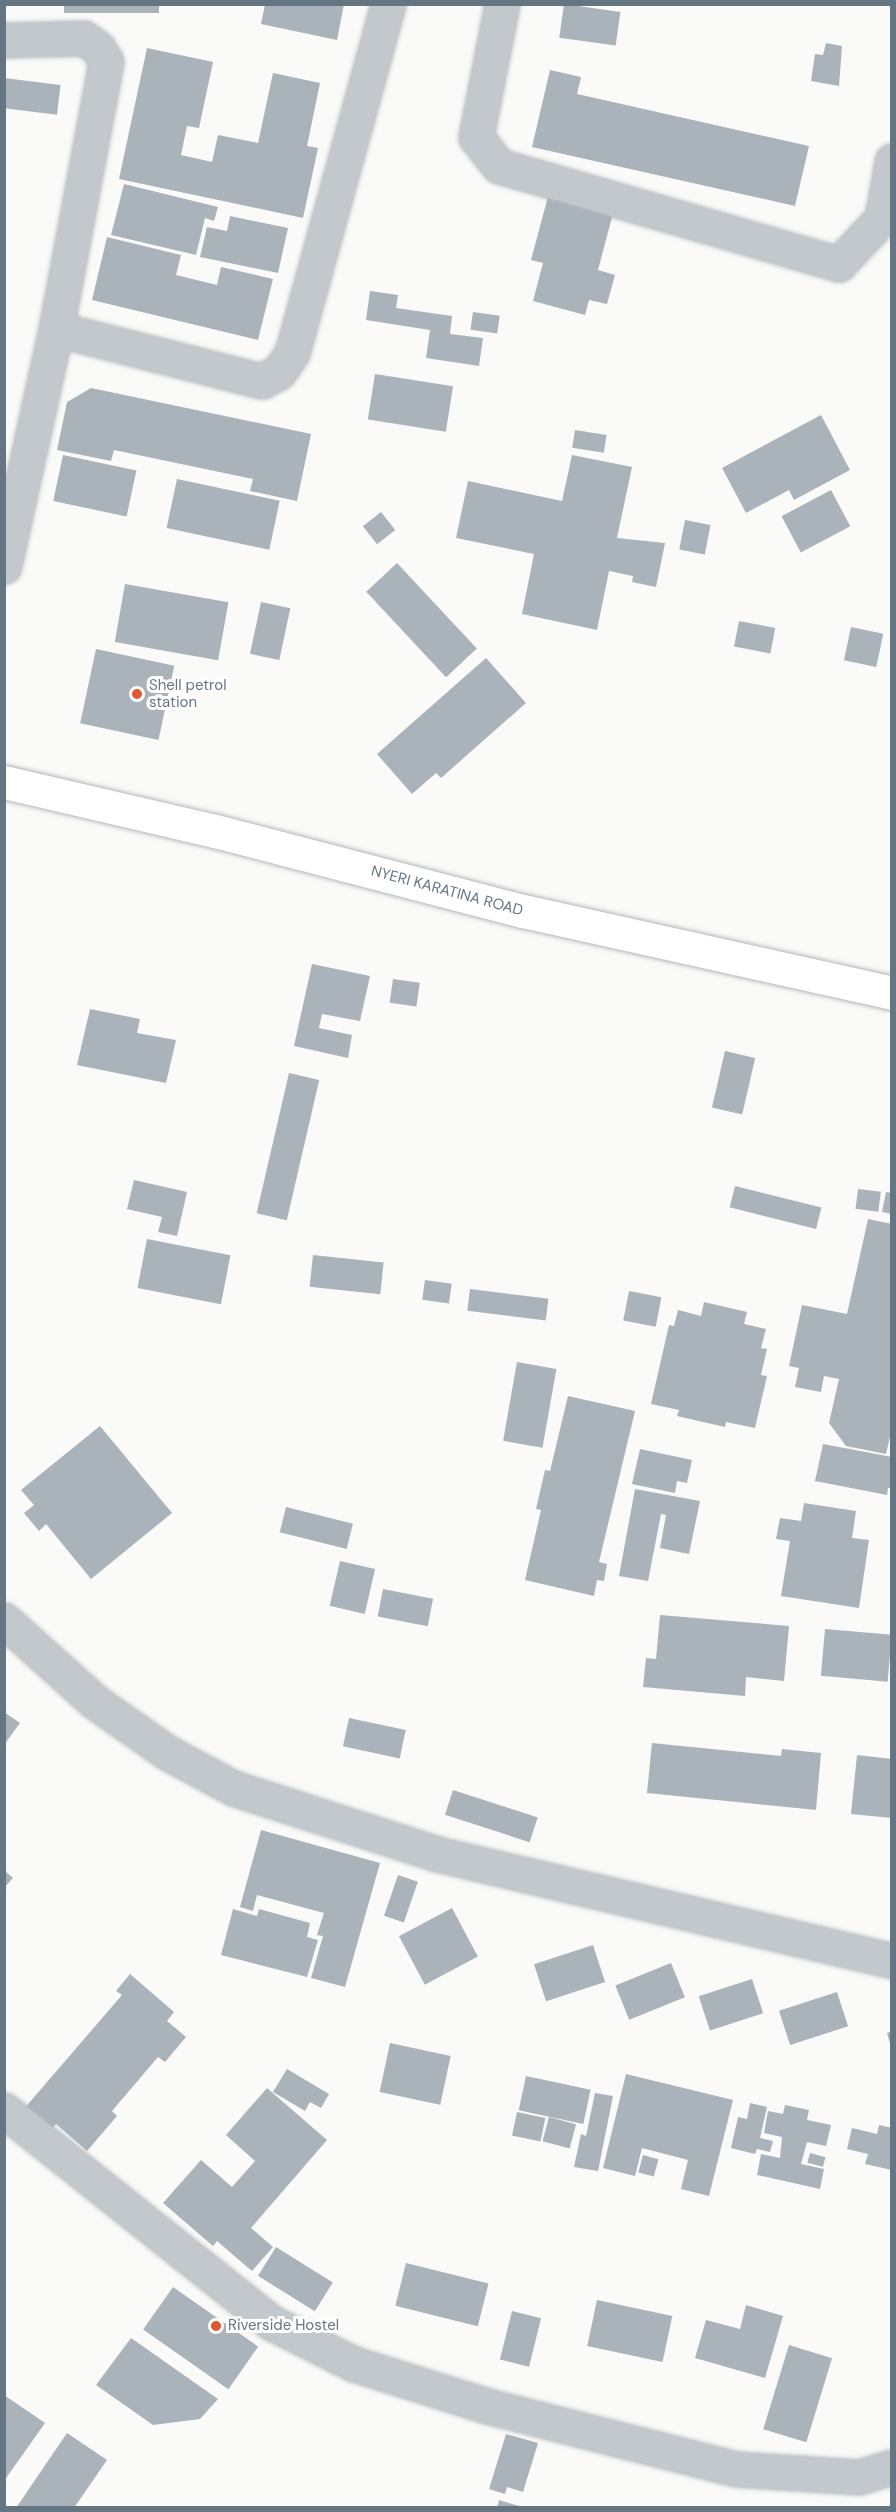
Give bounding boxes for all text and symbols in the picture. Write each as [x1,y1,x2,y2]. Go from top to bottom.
place label: Shell petrol station [149,676,227,711]
marker: Shell petrol station [130,687,144,701]
street label: NYERI KARATINA ROAD [369,862,525,920]
place label: Riverside Hostel [228,2317,339,2335]
marker: Riverside Hostel [209,2319,223,2333]

